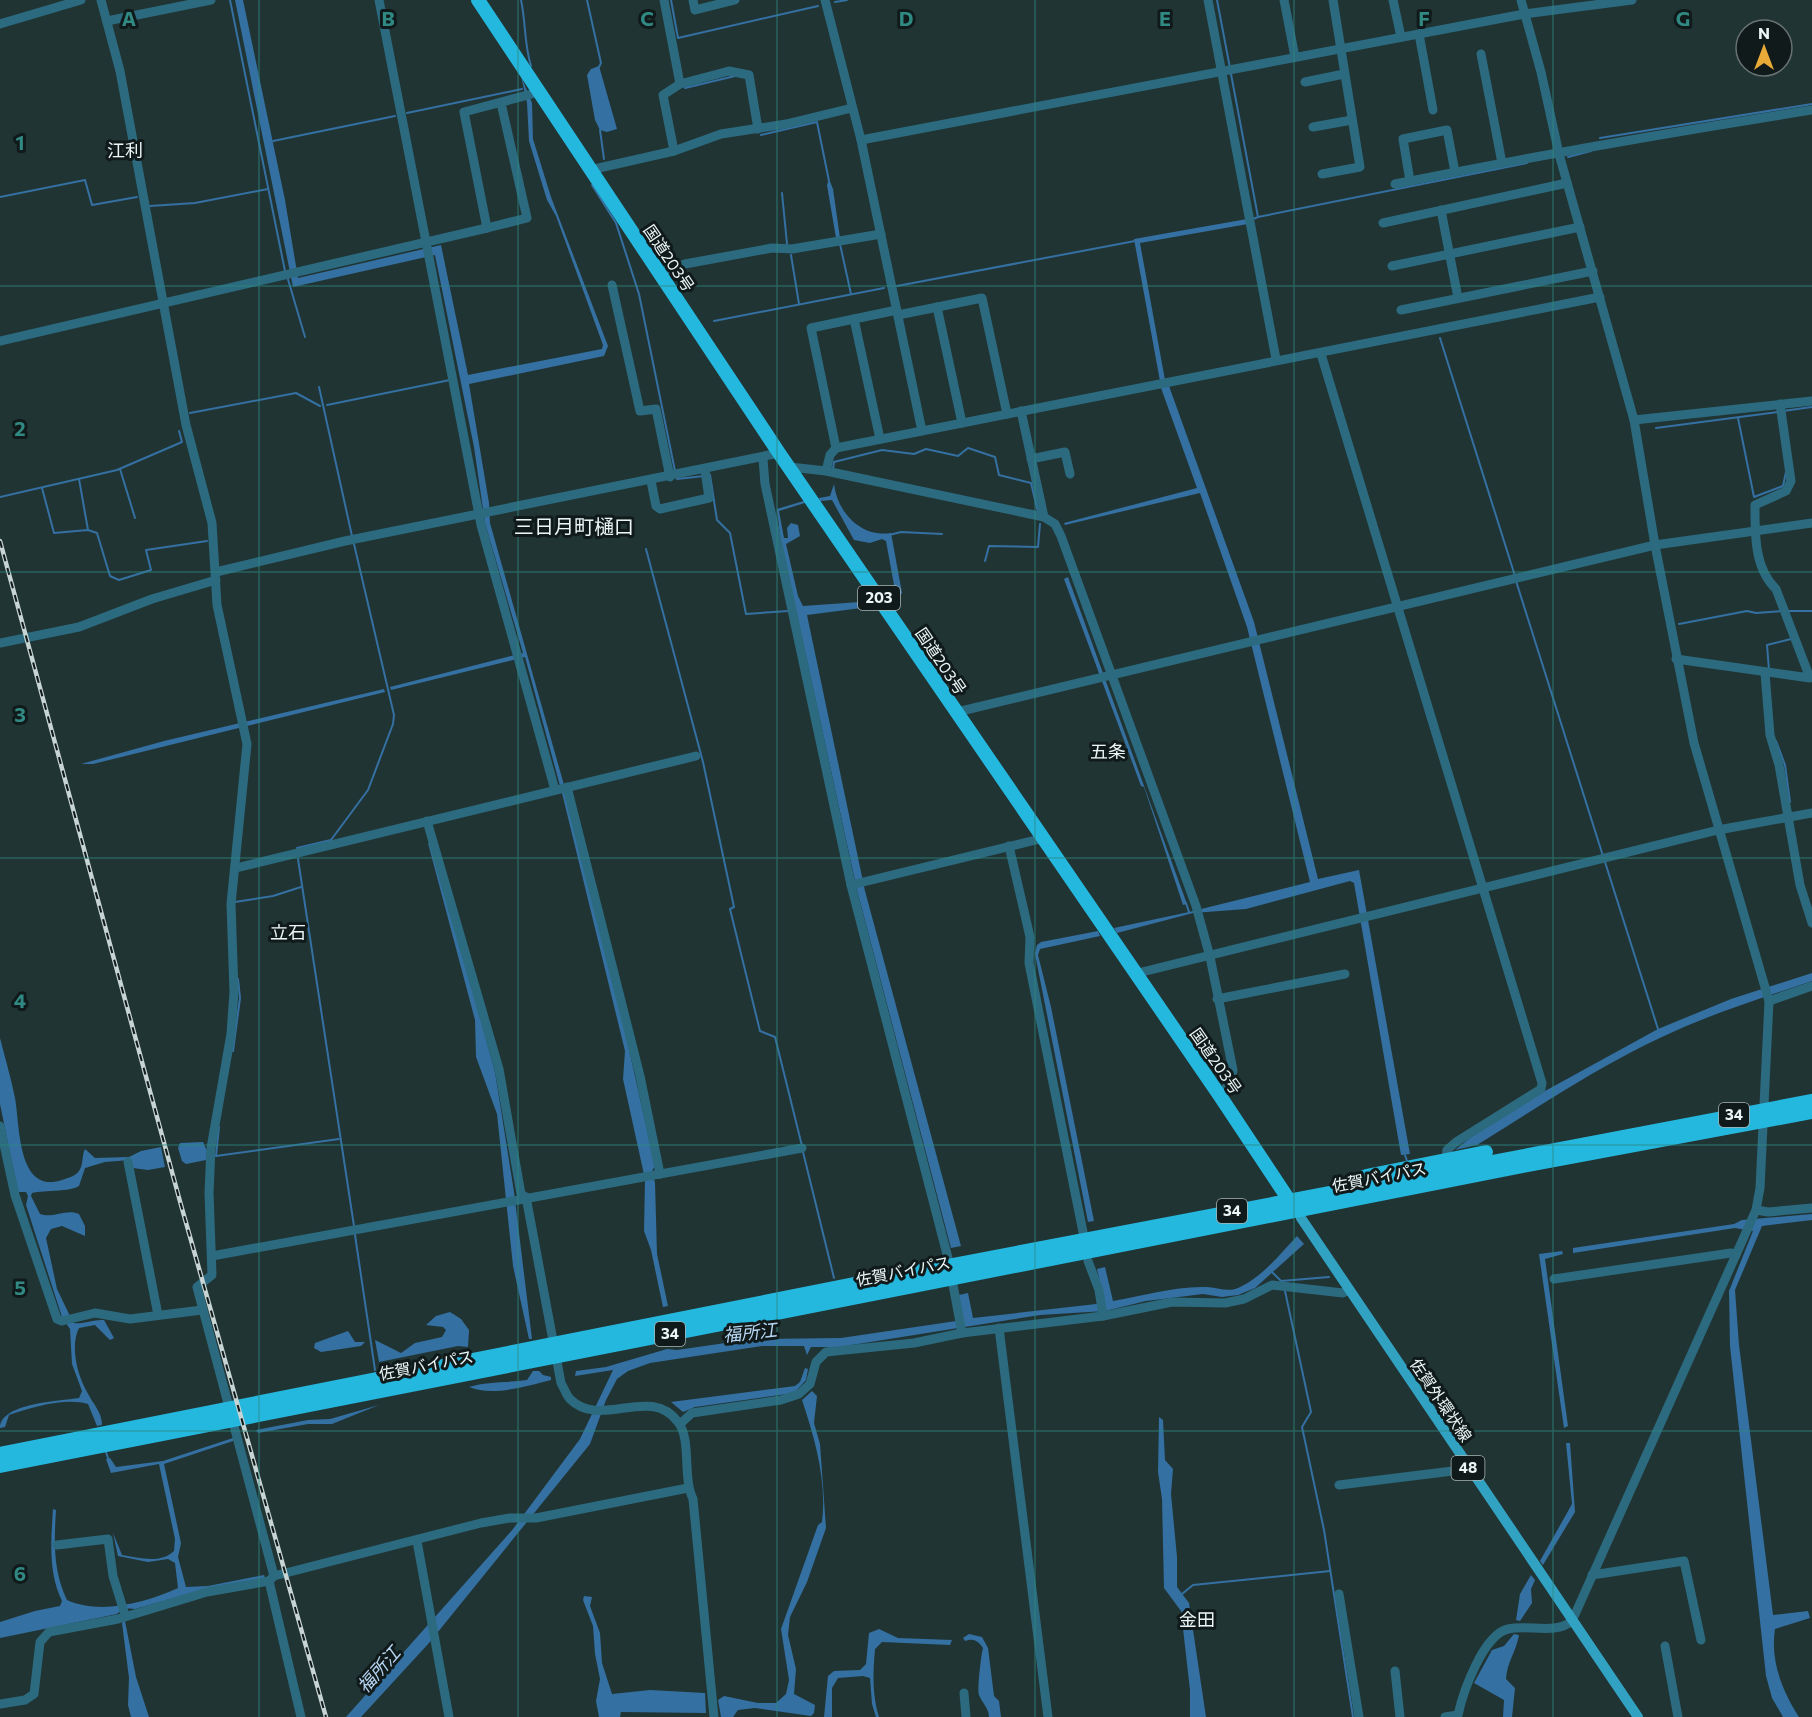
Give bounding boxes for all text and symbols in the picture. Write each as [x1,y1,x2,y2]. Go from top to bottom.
text: A [122,6,136,30]
text: B [381,6,395,30]
text: C [640,6,654,30]
text: D [899,6,913,30]
text: E [1159,6,1171,30]
text: F [1418,6,1430,30]
text: G [1676,6,1690,30]
north arrow [1734,18,1794,78]
text: N [1758,23,1770,42]
text: 1 [15,130,25,154]
district label: 江利 [107,139,143,161]
street label: 国道203号 [640,221,699,295]
text: 2 [14,416,26,440]
district label: 三日月町樋口 [514,514,634,538]
road number: 203 [858,586,900,610]
street label: 国道203号 [912,624,971,698]
text: 3 [14,702,26,726]
district label: 五条 [1090,740,1126,762]
district label: 立石 [270,921,306,943]
text: 4 [14,988,26,1012]
street label: 国道203号 [1187,1024,1246,1097]
road number: 34 [1719,1103,1749,1127]
street label: 佐賀バイパス [1330,1158,1428,1195]
road number: 34 [1217,1199,1247,1223]
street label: 佐賀バイパス [854,1252,952,1289]
text: 5 [14,1275,26,1299]
water label: 福所江 [722,1318,780,1346]
road number: 34 [655,1322,685,1346]
street label: 佐賀バイパス [377,1346,475,1383]
street label: 佐賀外環状線 [1407,1355,1476,1445]
road number: 48 [1452,1456,1484,1480]
text: 6 [14,1561,26,1585]
district label: 金田 [1179,1608,1215,1630]
water label: 福所江 [352,1640,406,1697]

